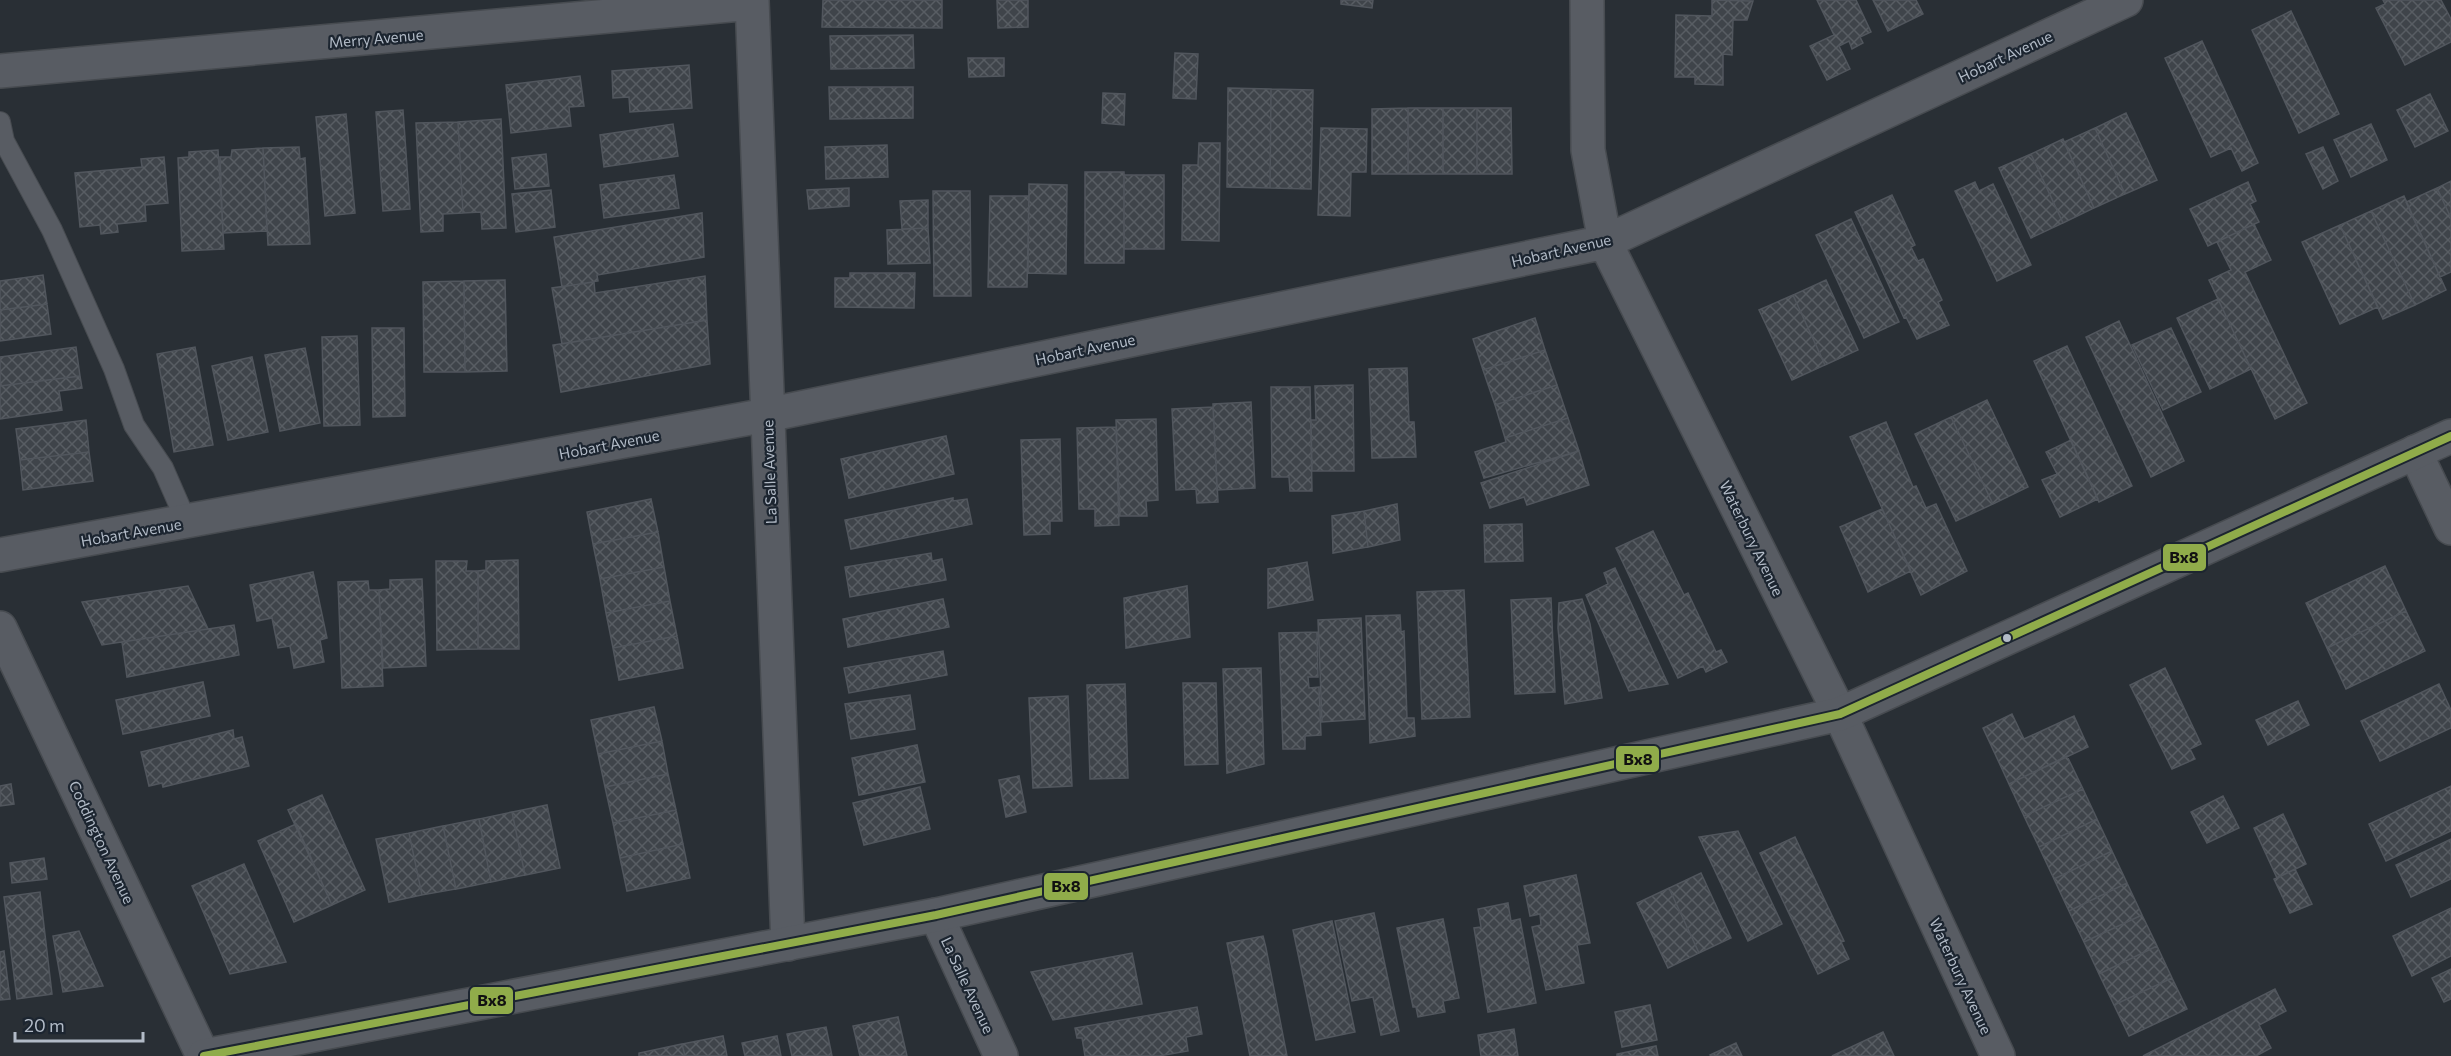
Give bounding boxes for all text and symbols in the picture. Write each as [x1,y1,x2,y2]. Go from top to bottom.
street label: Merry Avenue [328,25,424,51]
street label: Hobart Avenue [1955,26,2055,86]
street label: Hobart Avenue [1509,230,1613,270]
street label: Hobart Avenue [1033,330,1137,368]
street label: La Salle Avenue [758,419,780,524]
street label: Hobart Avenue [557,425,661,463]
street label: Waterbury Avenue [1716,477,1788,599]
street label: Hobart Avenue [79,514,183,550]
line badge: Bx8 [2162,543,2207,572]
text: Bx8 [2169,547,2199,566]
unlabelled marker [2001,632,2013,644]
line badge: Bx8 [1615,745,1660,773]
text: Bx8 [1623,749,1653,768]
street label: Coddington Avenue [66,778,138,906]
line badge: Bx8 [1043,872,1089,901]
text: Bx8 [1051,876,1081,895]
street label: Waterbury Avenue [1926,915,1996,1037]
street label: La Salle Avenue [938,934,998,1036]
line badge: Bx8 [469,986,514,1015]
text: Bx8 [477,990,507,1009]
scale bar [15,1005,142,1043]
text: 20 m [24,1014,65,1036]

